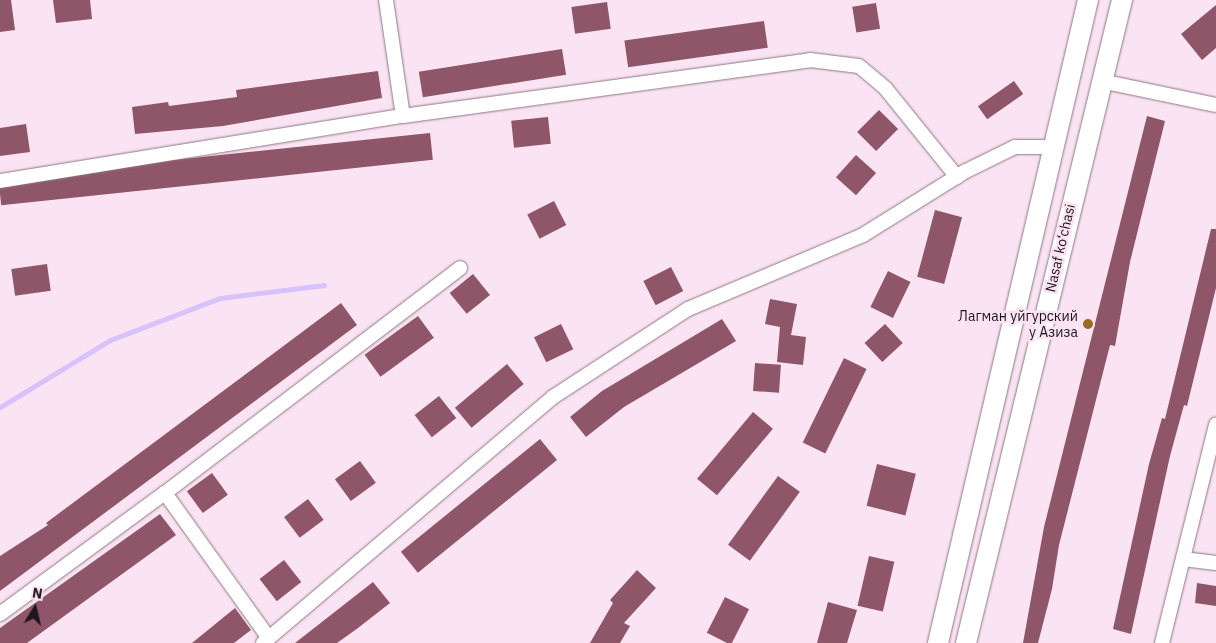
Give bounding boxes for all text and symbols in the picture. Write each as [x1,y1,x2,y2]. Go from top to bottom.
street label: Nasaf ko‘chasi [1042,202,1078,294]
place label: Лагман уйгурский у Азиза [958,308,1078,341]
marker: Лагман уйгурский у Азиза [1082,318,1094,330]
north arrow [10,583,60,633]
text: N [31,584,44,603]

